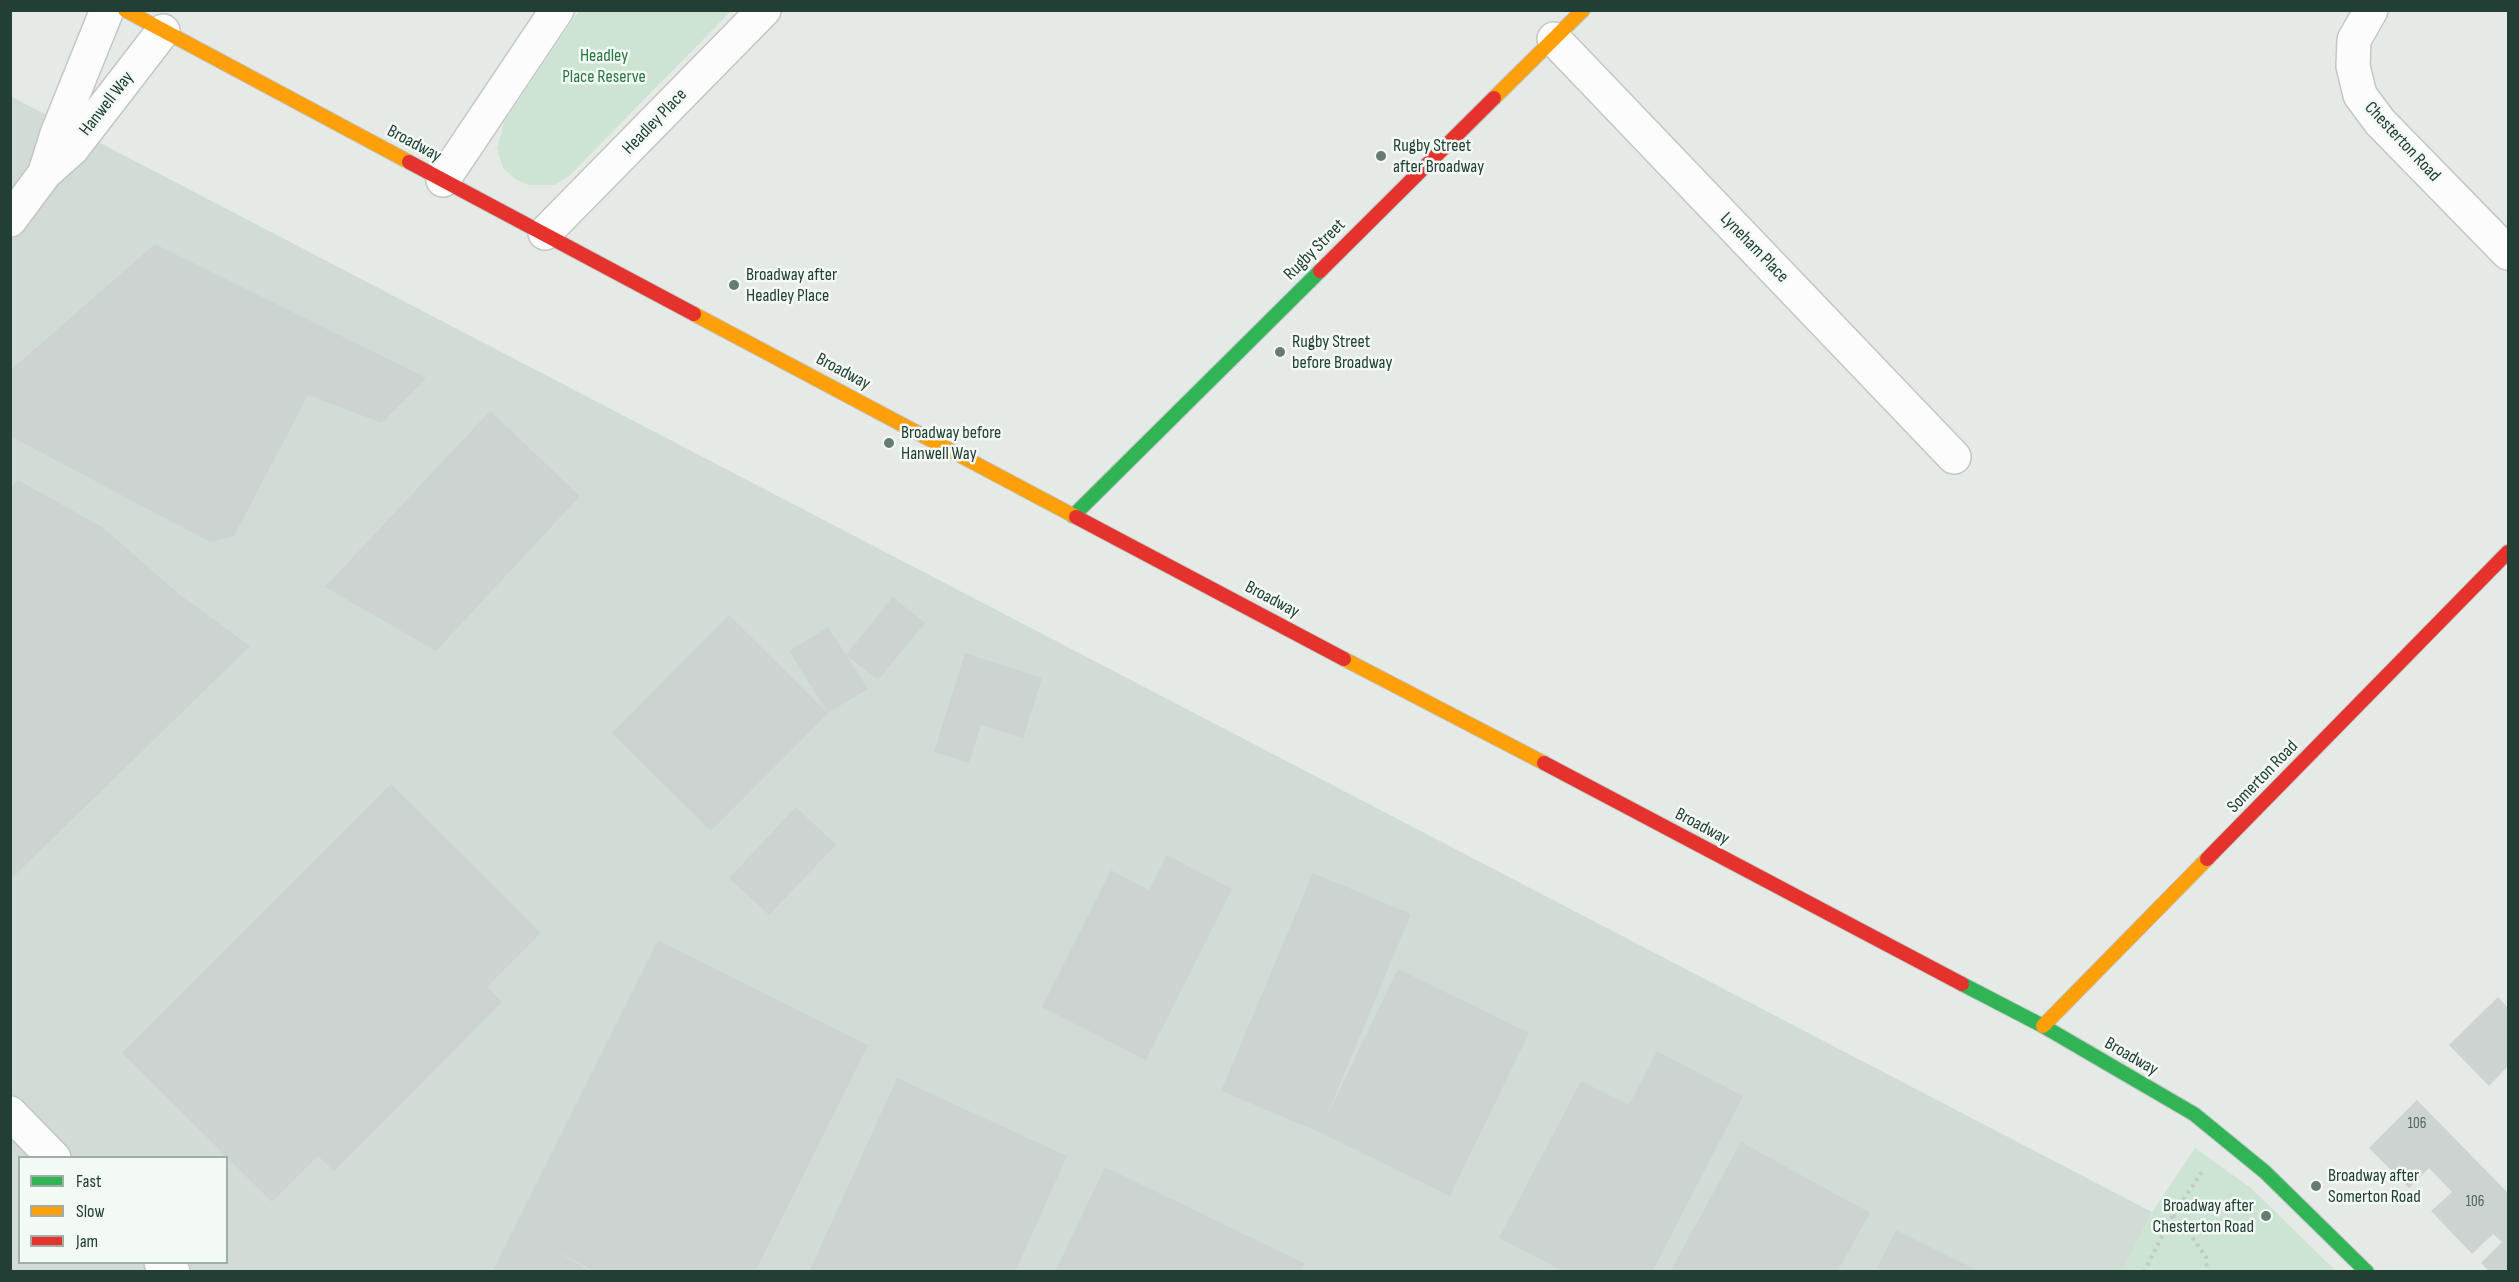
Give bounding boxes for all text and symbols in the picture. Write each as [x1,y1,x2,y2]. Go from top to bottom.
park label: Headley Place Reserve [562,45,646,88]
street label: Hanwell Way [75,68,139,140]
street label: Headley Place [618,85,692,159]
street label: Chesterton Road [2360,98,2444,186]
street label: Broadway [383,121,445,167]
place label: Rugby Street after Broadway [1393,135,1484,178]
marker: Rugby Street after Broadway [1374,149,1388,163]
street label: Lyneham Place [1715,208,1793,288]
street label: Rugby Street [1280,215,1350,285]
place label: Broadway after Headley Place [746,264,837,306]
marker: Broadway after Headley Place [727,278,741,292]
place label: Rugby Street before Broadway [1292,331,1392,374]
marker: Rugby Street before Broadway [1273,345,1287,359]
street label: Broadway [812,349,874,395]
place label: Broadway before Hanwell Way [901,422,1001,464]
marker: Broadway before Hanwell Way [882,436,896,450]
street label: Broadway [1241,577,1303,623]
street label: Somerton Road [2223,736,2303,818]
street label: Broadway [1671,804,1733,850]
street label: Broadway [2100,1033,2162,1081]
house number: 106 [2408,1115,2426,1133]
legend [18,1156,228,1264]
place label: Broadway after Somerton Road [2328,1165,2421,1208]
text: Fast [76,1171,101,1192]
marker: Broadway after Somerton Road [2309,1179,2323,1193]
house number: 106 [2466,1193,2484,1211]
place label: Broadway after Chesterton Road [2153,1195,2254,1238]
text: Slow [76,1201,105,1222]
marker: Broadway after Chesterton Road [2259,1209,2273,1223]
text: Jam [76,1231,98,1252]

